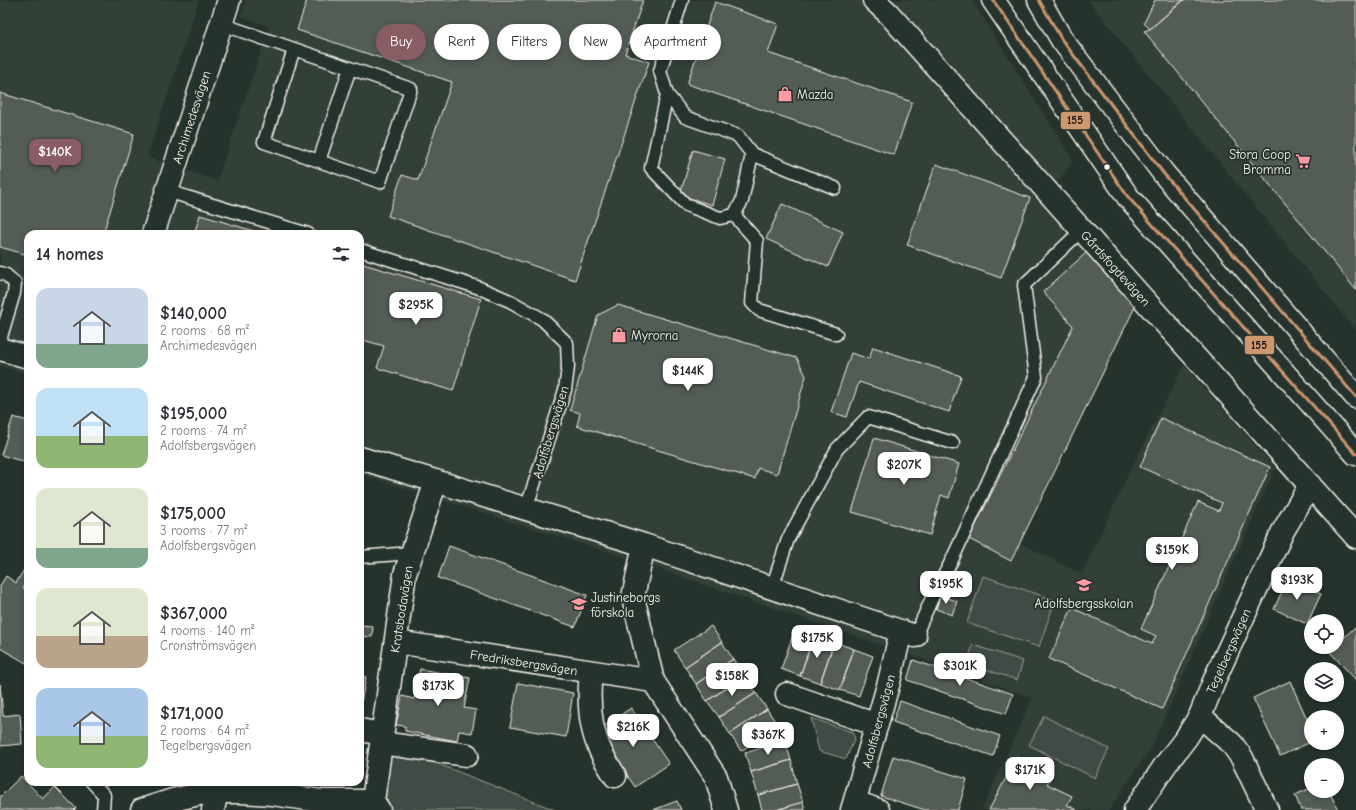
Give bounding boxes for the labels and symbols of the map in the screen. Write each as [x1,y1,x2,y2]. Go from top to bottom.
street label: Archimedesvägen [169,69,214,166]
shop icon: Mazda [776,85,794,103]
place label: Mazda [797,87,834,102]
line badge: 155 [1060,111,1091,130]
text: 155 [1067,114,1083,127]
pin: $140K [27,139,83,173]
place label: Stora Coop Bromma [1229,147,1291,177]
supermarket icon: Stora Coop Bromma [1294,152,1312,170]
unlabelled marker [1102,162,1112,172]
street label: Gårdsfogdevägen [1078,228,1153,309]
pin: $295K [388,292,444,326]
shop icon: Myrorna [610,326,628,344]
place label: Myrorna [631,328,679,343]
line badge: 155 [1244,335,1275,355]
text: 155 [1251,339,1267,352]
pin: $144K [660,358,716,392]
street label: Adolfsbergsvägen [529,384,572,480]
pin: $207K [876,452,932,486]
pin: $159K [1144,537,1200,571]
street label: Kratsbodavägen [387,564,416,654]
pin: $193K [1269,567,1325,601]
pin: $195K [918,571,974,605]
school or university icon: Adolfsbergsskolan [1075,576,1093,594]
place label: Justineborgs förskola [590,590,660,620]
school or university icon: Justineborgs förskola [570,595,588,613]
place label: Adolfsbergsskolan [1035,596,1133,611]
street label: Tegelbergsvägen [1203,606,1254,696]
pin: $175K [789,625,845,659]
street label: Fredriksbergsvägen [469,647,579,678]
pin: $301K [932,653,988,687]
pin: $158K [704,663,760,697]
pin: $173K [410,673,466,707]
street label: Adolfsbergsvägen [859,673,898,770]
pin: $216K [605,714,661,748]
pin: $367K [740,722,796,756]
pin: $171K [1002,757,1058,791]

